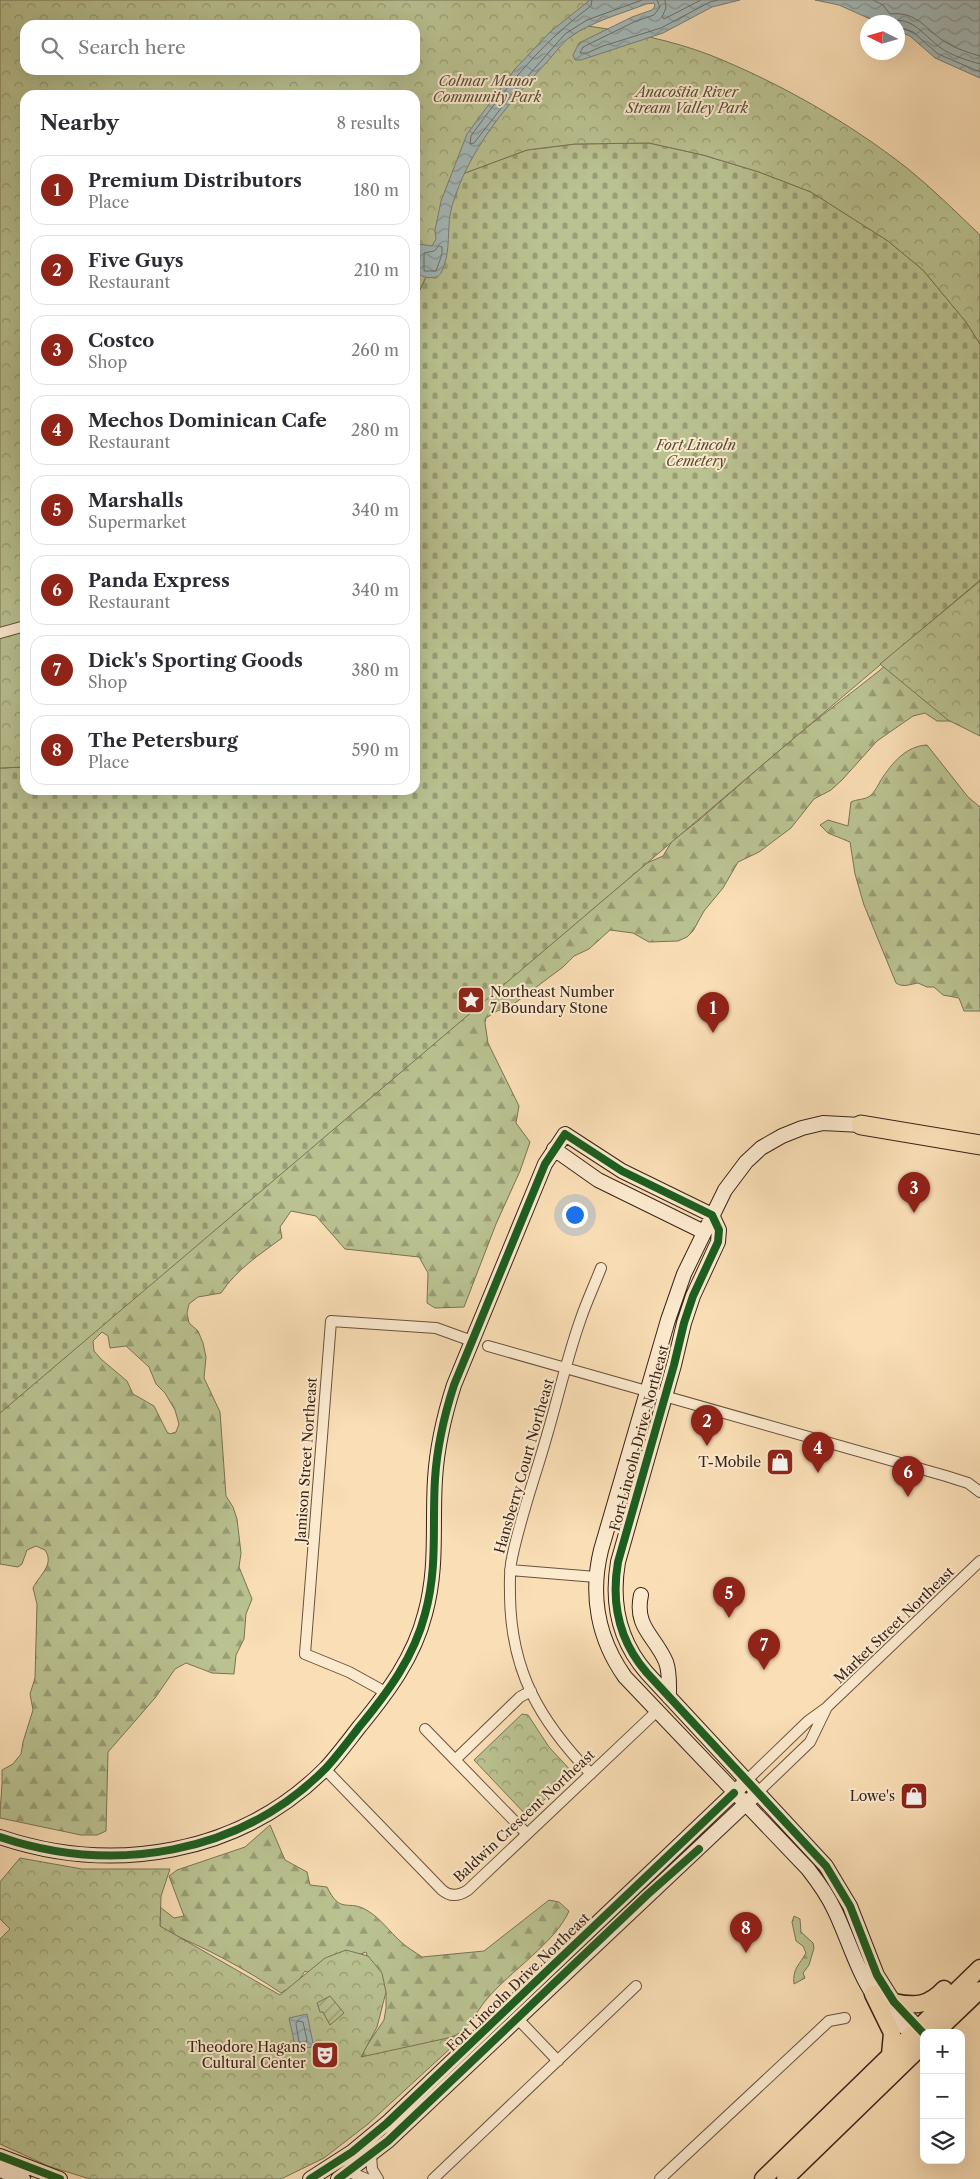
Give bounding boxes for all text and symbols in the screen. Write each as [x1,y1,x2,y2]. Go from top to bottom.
north arrow [860,15,905,60]
search box [20,20,420,75]
icon: search [38,34,66,62]
text: Search here [78,36,186,59]
park label: Colmar Manor Community Park [433,72,542,106]
park label: Anacostia River Stream Valley Park [625,83,749,117]
text: Nearby [40,110,119,135]
text: 8 results [337,113,400,133]
text: Premium Distributors [88,169,302,192]
text: 1 [53,180,61,200]
text: 180 m [353,180,399,200]
text: Place [88,192,129,212]
text: Five Guys [88,249,184,272]
text: 2 [52,260,62,280]
text: 210 m [354,260,399,280]
text: Restaurant [88,272,170,292]
text: Costco [88,329,154,352]
text: 3 [52,340,62,360]
text: 260 m [351,340,399,360]
text: Shop [88,352,127,372]
text: Mechos Dominican Cafe [88,409,327,432]
text: 4 [52,420,62,440]
text: 280 m [351,420,399,440]
text: Restaurant [88,432,170,452]
park label: Fort Lincoln Cemetery [655,436,736,470]
text: Marshalls [88,489,183,512]
text: 5 [53,500,61,520]
text: 340 m [352,500,399,520]
text: Supermarket [88,512,186,532]
text: Panda Express [88,569,230,592]
text: 6 [52,580,62,600]
text: 340 m [352,580,399,600]
text: Restaurant [88,592,170,612]
text: Dick's Sporting Goods [88,649,303,672]
text: 7 [53,660,61,680]
text: 380 m [351,660,399,680]
text: Shop [88,672,127,692]
text: The Petersburg [88,729,238,752]
text: 8 [52,740,62,760]
text: 590 m [352,740,399,760]
text: Place [88,752,129,772]
place label: Northeast Number 7 Boundary Stone [490,983,615,1017]
place icon: Northeast Number 7 Boundary Stone [456,985,486,1015]
pin: 1 [697,992,729,1033]
pin: 3 [898,1172,930,1213]
your location [562,1202,588,1228]
street label: Fort Lincoln Drive Northeast [605,1343,673,1533]
street label: Hansberry Court Northeast [490,1376,558,1556]
street label: Jamison Street Northeast [291,1377,321,1545]
pin: 2 [691,1405,723,1446]
pin: 4 [802,1432,834,1473]
shop icon: T-Mobile [765,1447,795,1477]
place label: T-Mobile [698,1453,761,1471]
pin: 6 [892,1456,924,1497]
street label: Market Street Northeast [830,1563,958,1687]
pin: 5 [713,1577,745,1618]
pin: 7 [748,1629,780,1670]
street label: Baldwin Crescent Northeast [450,1746,598,1886]
shop icon: Lowe's [899,1781,929,1811]
place label: Lowe's [850,1787,895,1805]
street label: Fort Lincoln Drive Northeast [443,1909,593,2055]
pin: 8 [730,1912,762,1953]
map controls [920,2029,965,2164]
button: + [920,2029,965,2074]
place label: Theodore Hagans Cultural Center [187,2038,306,2072]
theatre icon: Theodore Hagans Cultural Center [310,2040,340,2070]
button: − [920,2074,965,2119]
button: layers [920,2119,965,2164]

